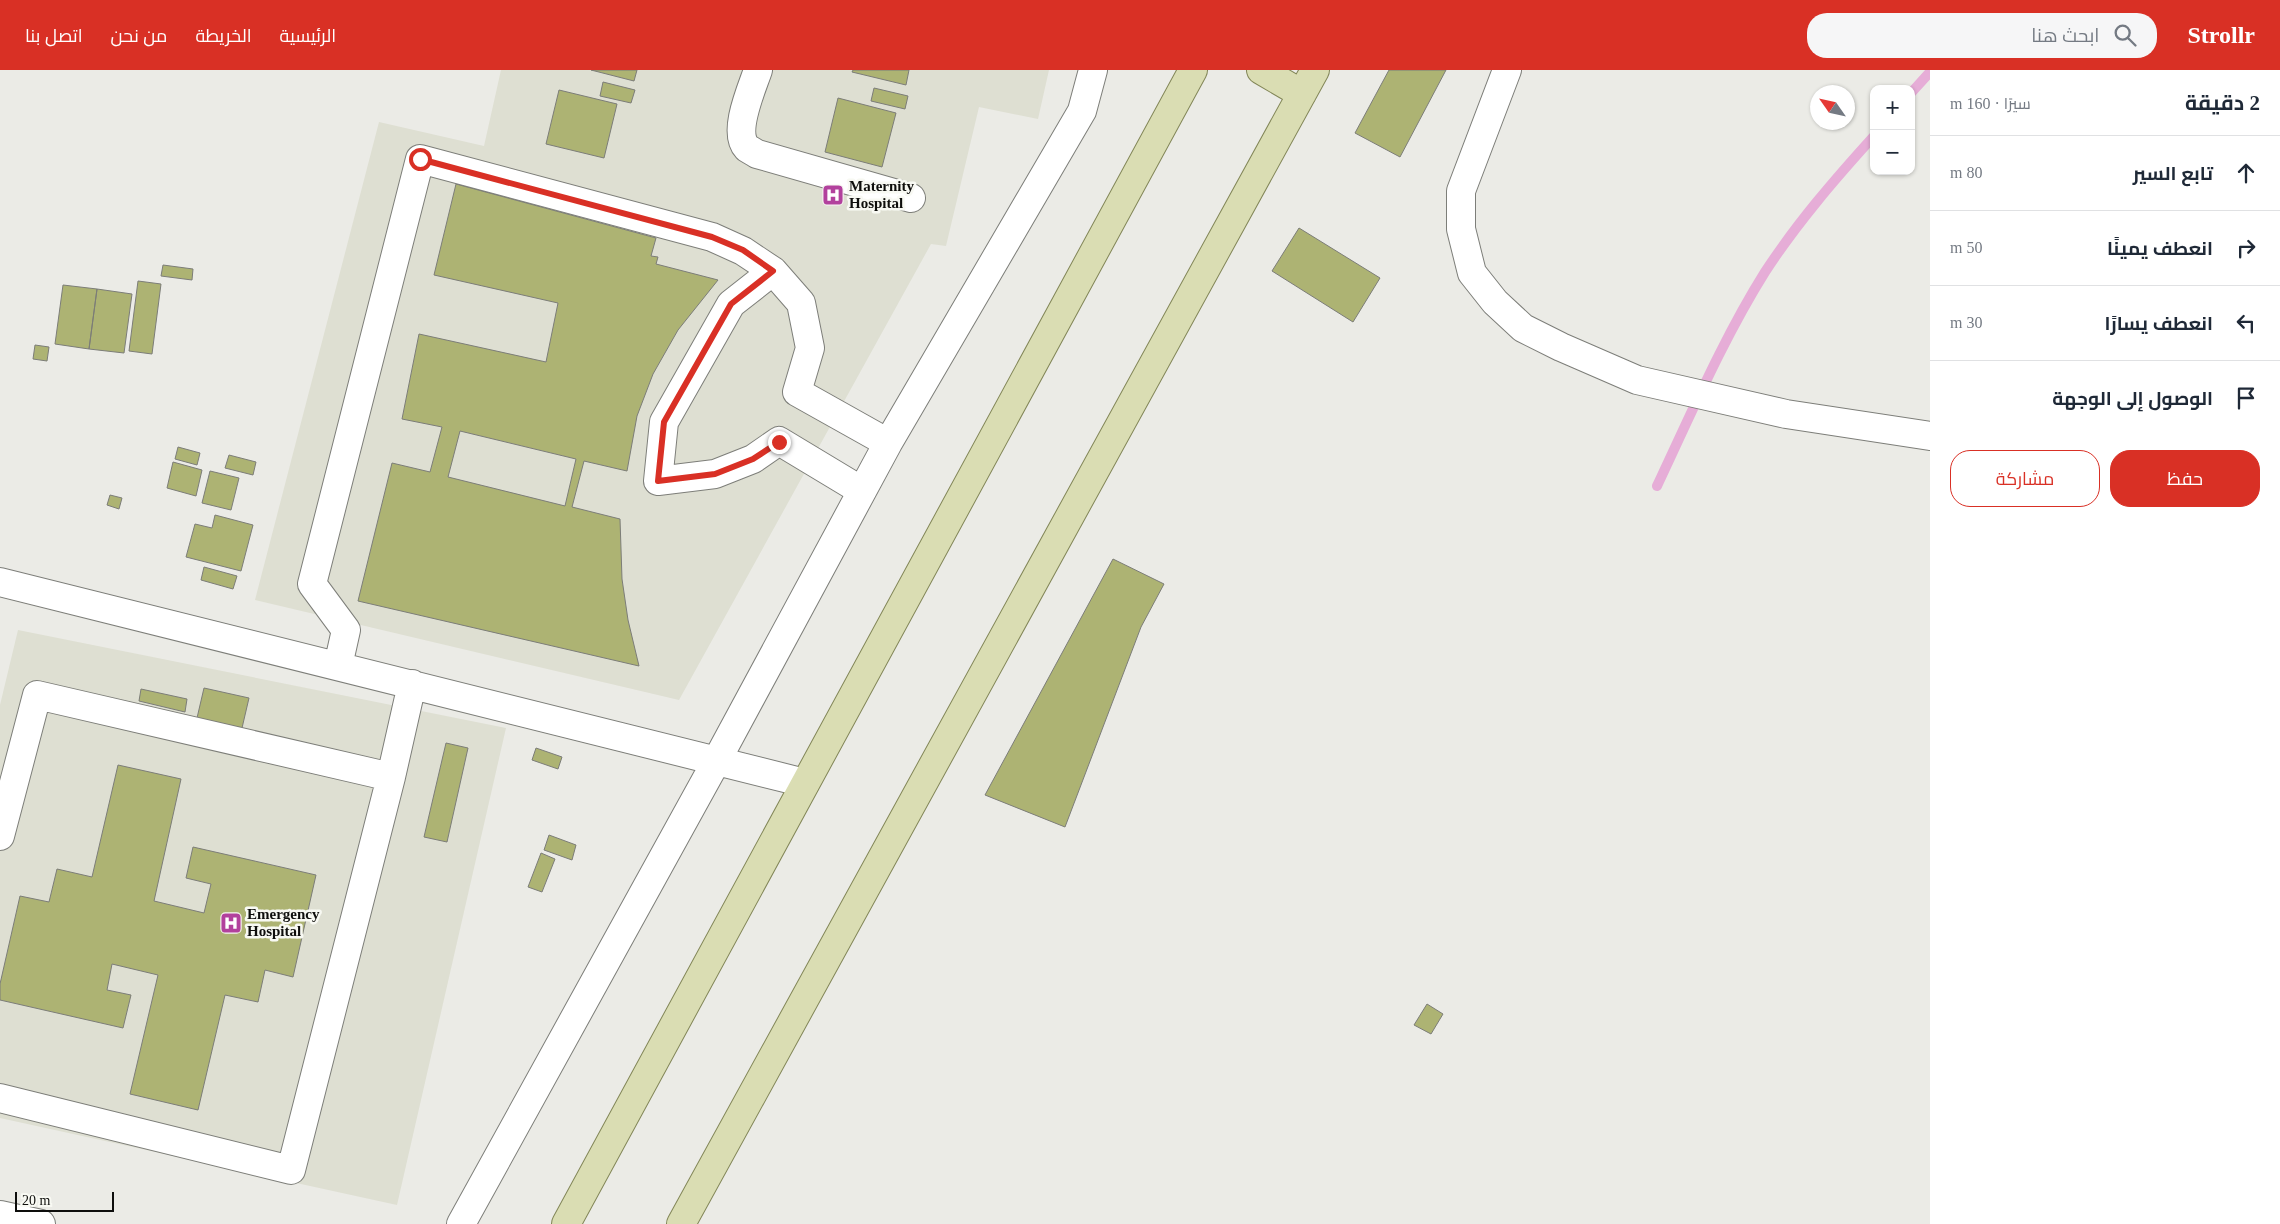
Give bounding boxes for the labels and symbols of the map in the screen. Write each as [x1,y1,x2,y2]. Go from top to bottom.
north arrow [1810,85,1855,130]
route start [409,148,432,171]
place label: Maternity Hospital [849,178,914,211]
hospital icon: Maternity Hospital [821,183,845,207]
route end [768,431,791,454]
place label: Emergency Hospital [247,906,320,939]
hospital icon: Emergency Hospital [219,911,243,935]
scale bar [15,1189,114,1212]

